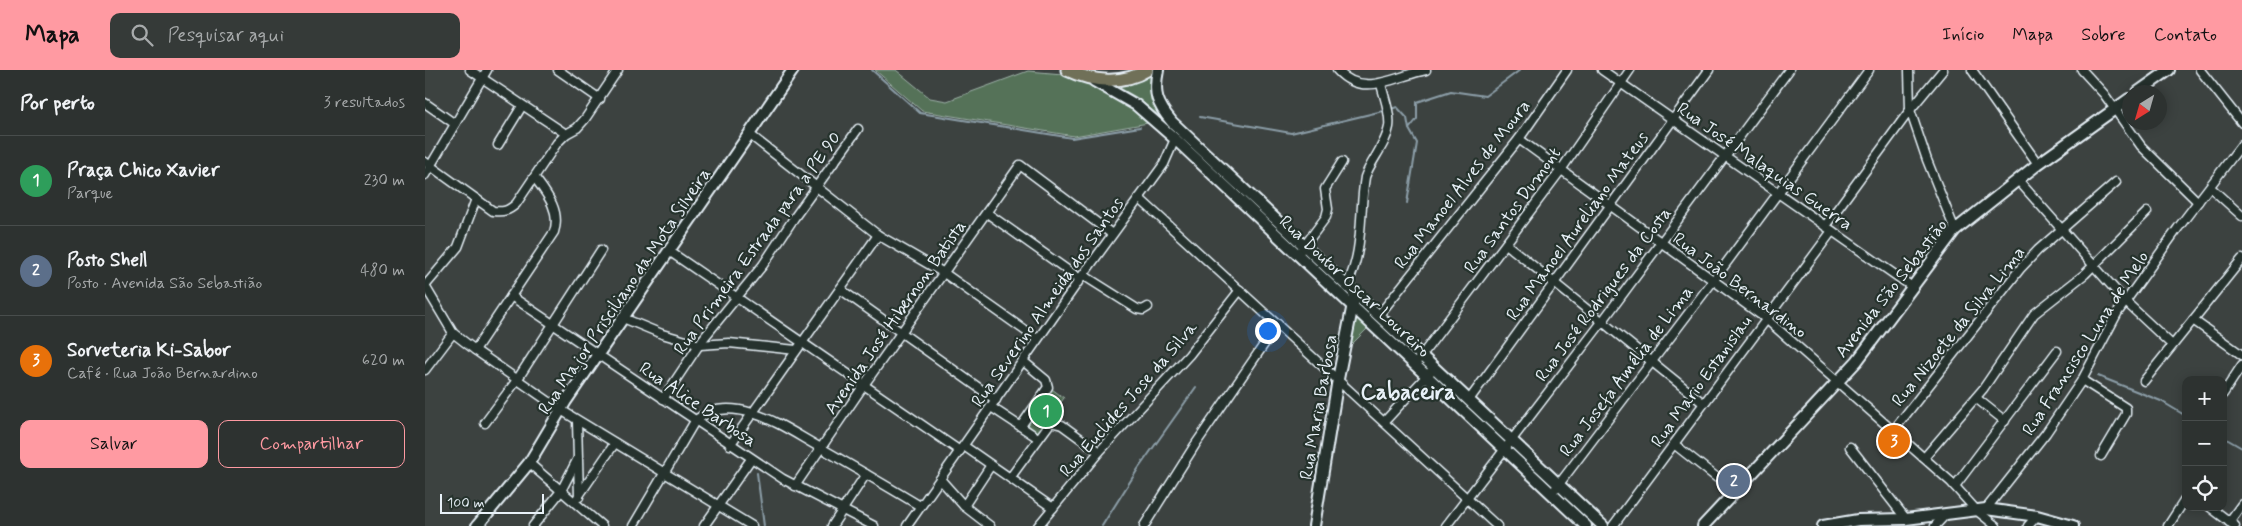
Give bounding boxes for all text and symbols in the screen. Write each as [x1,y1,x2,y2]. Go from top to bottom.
search box [110,13,460,58]
text: Mapa [25,20,80,51]
icon: search [128,21,156,49]
text: Pesquisar aqui [168,23,284,48]
text: Início [1942,23,1984,47]
text: Mapa [2012,23,2053,47]
text: Sobre [2081,23,2126,47]
text: Contato [2154,23,2217,47]
north arrow [2122,85,2167,130]
text: Por perto [20,89,95,117]
text: 3 resultados [324,92,405,113]
street label: Rua Manoel Alves de Moura [1389,95,1536,274]
street label: Rua José Malaquias Guerra [1672,97,1857,237]
street label: Rua Primeira Estrada para a PE 90 [669,127,847,360]
street label: Rua Manoel Aureliano Mateus [1501,127,1655,326]
street label: Rua Santos Dumont [1459,142,1567,279]
text: Praça Chico Xavier [67,158,220,183]
street label: Rua Major Prisciliano da Mota Silveira [533,163,717,420]
text: 1 [32,170,40,191]
text: 230 m [364,170,405,191]
text: Parque [67,183,113,204]
street label: Rua Severino Almeida dos Santos [966,193,1130,412]
street label: Rua José Rodrigues da Costa [1530,202,1678,387]
street label: Rua Doutor Oscar Loureiro [1274,210,1435,363]
street label: Avenida São Sebastião [1830,214,1954,363]
street label: Avenida José Hibernon Batista [819,216,972,420]
street label: Rua João Bernardino [1667,227,1812,344]
street label: Rua Nizoete da Silva Lima [1887,241,2031,412]
street label: Rua Francisco Luna de Melo [2017,246,2155,441]
text: Posto Shell [67,248,148,273]
text: 2 [32,260,40,281]
text: 480 m [360,260,405,281]
text: Posto · Avenida São Sebastião [67,273,262,294]
street label: Rua Josefa Amélia de Lima [1554,281,1699,462]
street label: Rua Mario Estanislau [1646,311,1758,453]
street label: Rua Euclides Jose da Silva [1054,317,1203,483]
your location [1255,318,1281,344]
street label: Rua Maria Barbosa [1294,333,1344,482]
text: Sorveteria Ki-Sabor [67,338,231,363]
text: 3 [32,350,40,371]
text: 620 m [362,350,405,371]
street label: Rua Alice Barbosa [634,357,761,453]
text: Café · Rua João Bernardino [67,363,258,384]
map controls [2182,376,2227,511]
button: + [2182,376,2227,421]
district label: Cabaceira [1360,379,1456,407]
pin: 1 [1030,392,1062,430]
button: Salvar [20,420,208,468]
button: Compartilhar [218,420,405,468]
button: − [2182,421,2227,466]
pin: 3 [1878,422,1910,460]
pin: 2 [1718,462,1750,500]
button: locate [2182,466,2227,511]
scale bar [440,491,544,514]
text: 100 m [447,494,485,512]

